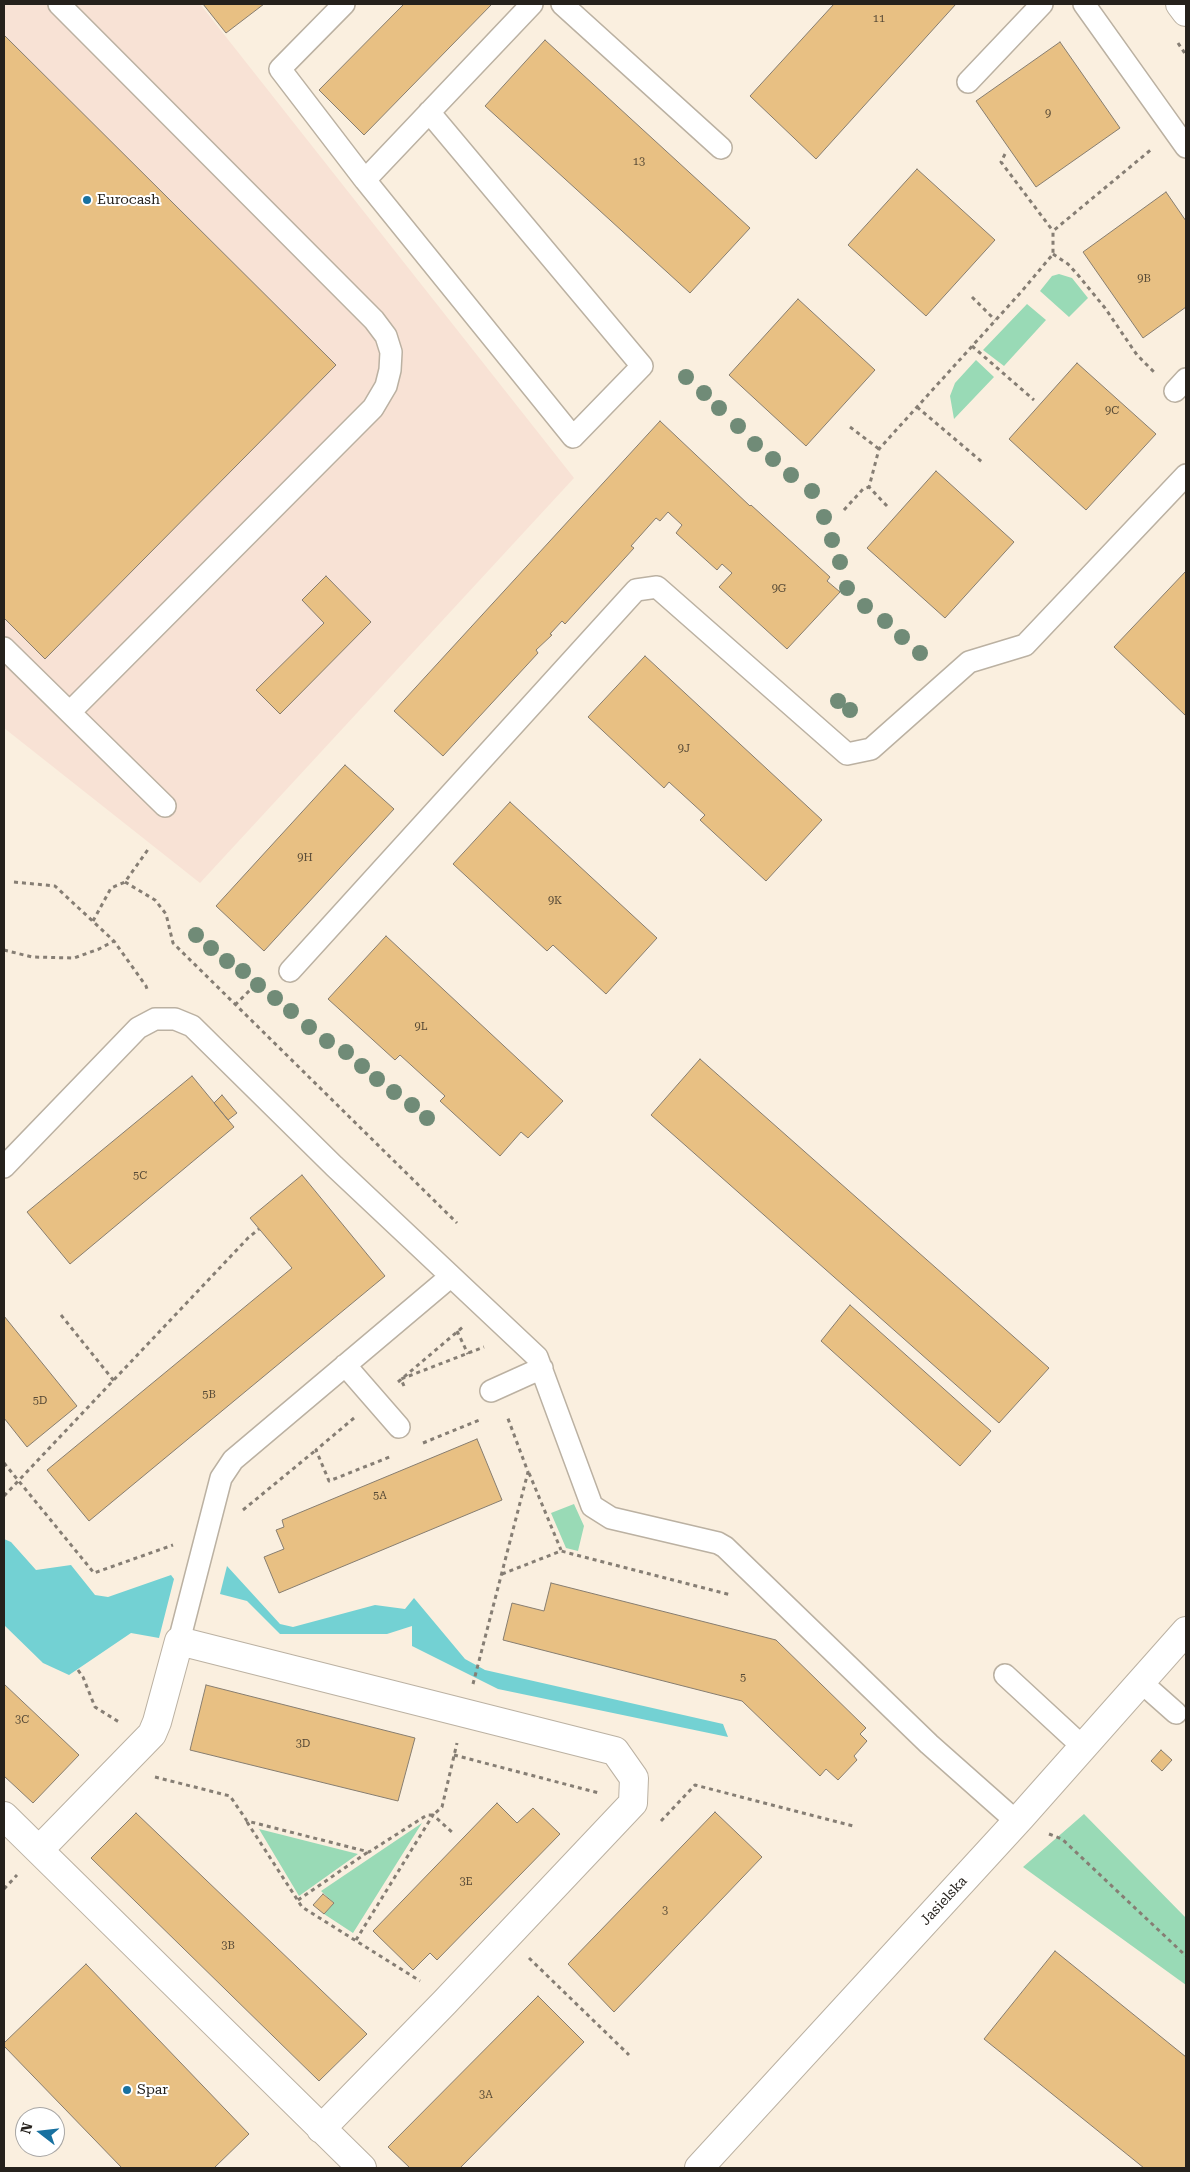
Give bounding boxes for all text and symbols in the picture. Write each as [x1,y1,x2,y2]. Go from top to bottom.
house number: 11 [873,12,885,26]
house number: 9 [1045,107,1051,121]
house number: 13 [633,155,645,169]
place label: Eurocash [97,192,160,208]
marker: Eurocash [81,194,93,206]
house number: 9B [1137,272,1151,286]
house number: 9C [1105,404,1119,418]
house number: 9G [772,582,786,596]
house number: 9J [678,742,690,756]
house number: 9H [297,851,313,865]
house number: 9K [548,894,562,908]
house number: 9L [415,1020,427,1034]
house number: 5C [133,1169,147,1183]
house number: 5B [202,1388,216,1402]
house number: 5D [33,1394,47,1408]
house number: 5A [373,1489,387,1503]
house number: 5 [740,1671,746,1685]
house number: 3C [15,1713,29,1727]
house number: 3D [296,1737,310,1751]
street label: Jasielska [917,1873,971,1929]
house number: 3E [459,1875,473,1889]
house number: 3 [662,1904,668,1918]
house number: 3B [221,1939,235,1953]
place label: Spar [137,2082,168,2098]
marker: Spar [121,2084,133,2096]
house number: 3A [479,2088,493,2102]
north arrow [15,2107,65,2157]
text: N [17,2121,36,2136]

